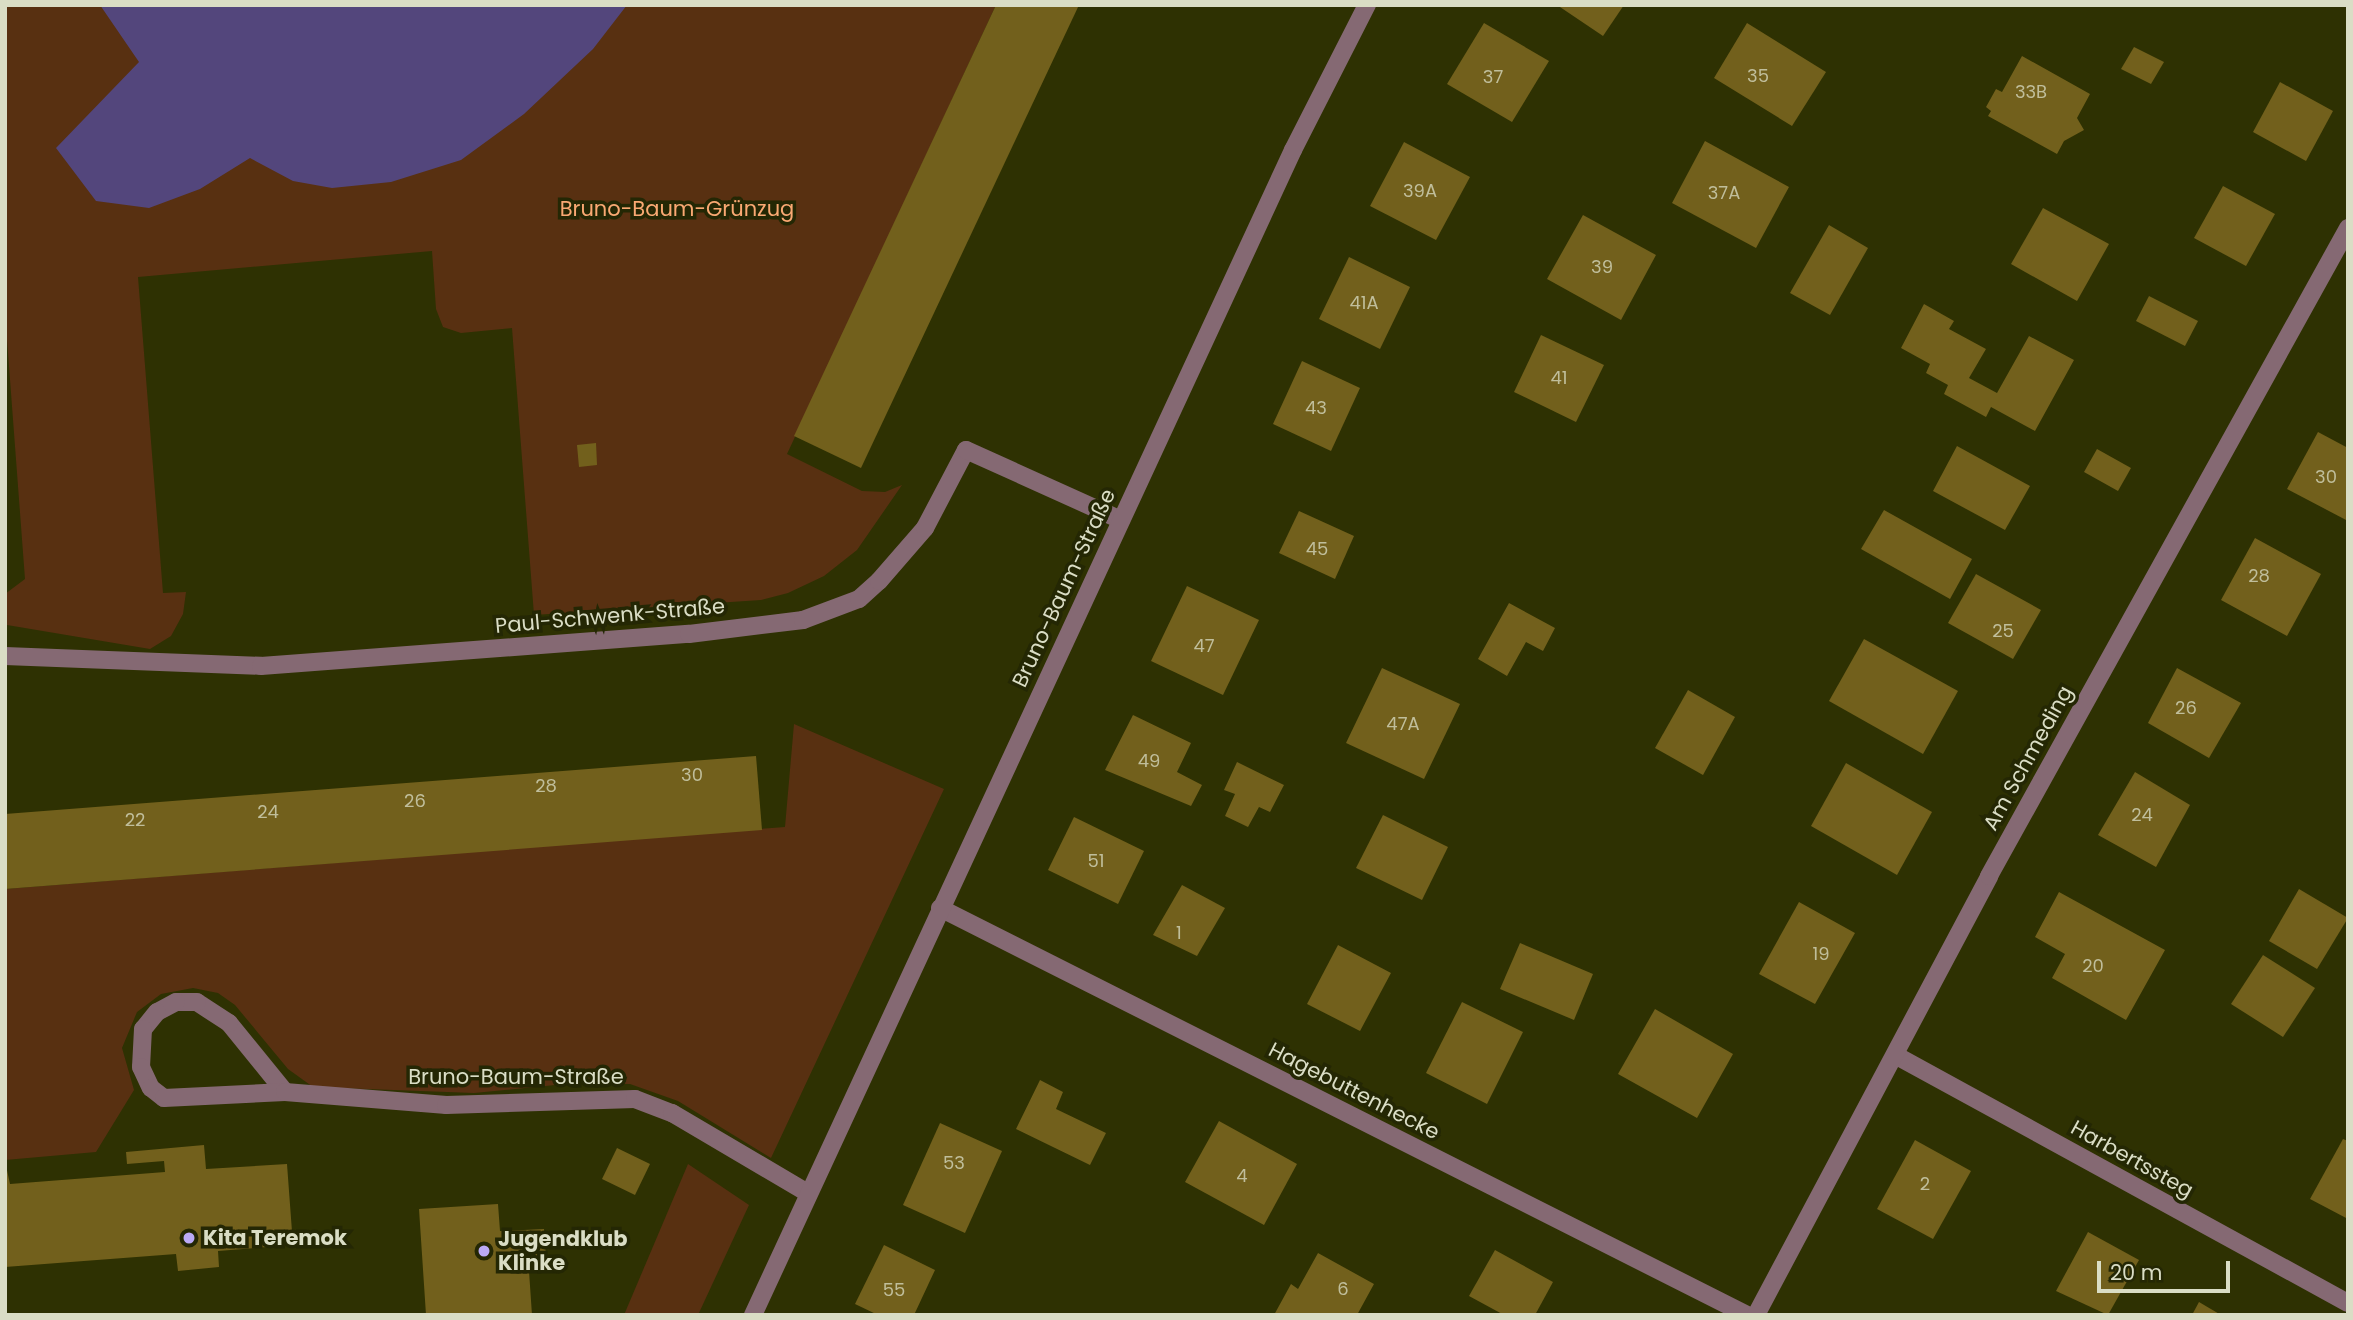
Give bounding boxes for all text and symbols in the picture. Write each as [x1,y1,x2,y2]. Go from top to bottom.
house number: 35 [1747,65,1769,87]
house number: 37 [1483,66,1503,88]
house number: 33B [2015,81,2047,103]
house number: 39A [1403,180,1437,202]
house number: 37A [1708,182,1740,204]
park label: Bruno-Baum-Grünzug [560,196,794,222]
house number: 39 [1591,256,1613,278]
house number: 41A [1349,292,1379,314]
house number: 41 [1550,367,1568,389]
house number: 43 [1305,397,1327,419]
house number: 30 [2315,466,2337,488]
street label: Bruno-Baum-Straße [1007,485,1121,691]
house number: 45 [1306,538,1328,560]
house number: 28 [2248,565,2270,587]
street label: Paul-Schwenk-Straße [494,593,726,639]
house number: 25 [1992,620,2014,642]
house number: 47 [1193,635,1215,657]
street label: Am Schmeding [1978,681,2078,835]
house number: 26 [2175,697,2197,719]
house number: 47A [1386,713,1420,735]
house number: 49 [1138,750,1160,772]
house number: 30 [681,764,703,786]
house number: 28 [535,775,557,797]
house number: 26 [404,790,426,812]
house number: 24 [257,801,279,823]
house number: 24 [2131,804,2153,826]
house number: 22 [125,809,145,831]
house number: 51 [1087,850,1105,872]
house number: 1 [1176,922,1182,944]
house number: 19 [1812,943,1830,965]
house number: 20 [2082,955,2104,977]
street label: Hagebuttenhecke [1264,1037,1444,1145]
street label: Bruno-Baum-Straße [408,1064,624,1090]
street label: Harbertssteg [2066,1115,2198,1203]
house number: 53 [943,1152,965,1174]
house number: 4 [1236,1165,1248,1187]
house number: 2 [1920,1173,1930,1195]
place label: Kita Teremok [203,1225,347,1251]
place label: Jugendklub Klinke [498,1226,627,1276]
marker: Kita Teremok [181,1230,197,1246]
marker: Jugendklub Klinke [476,1243,492,1259]
scale bar [2101,1246,2234,1290]
text: 20 m [2110,1258,2163,1287]
house number: 6 [1337,1278,1349,1300]
house number: 55 [883,1279,905,1301]

